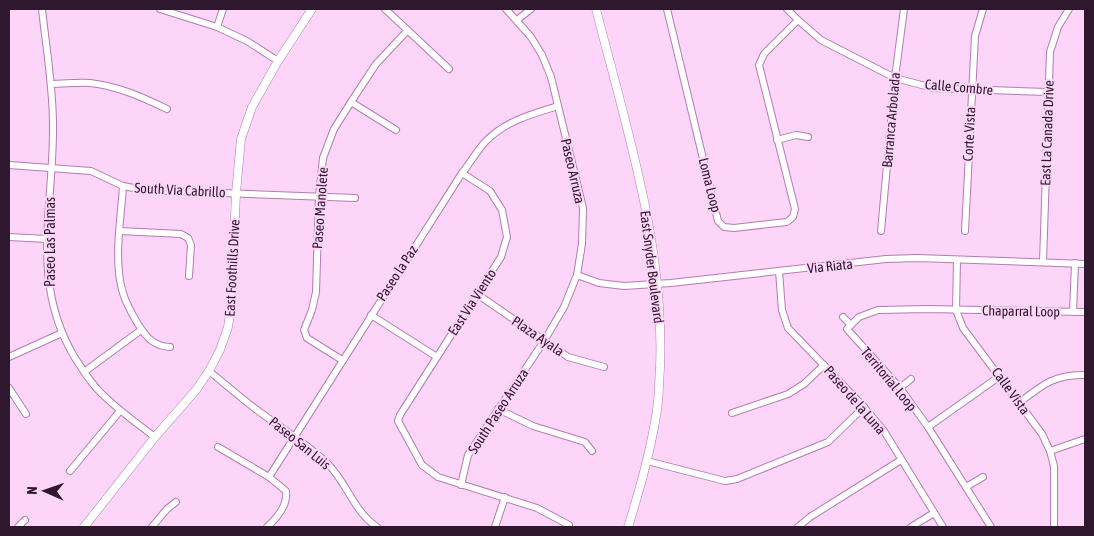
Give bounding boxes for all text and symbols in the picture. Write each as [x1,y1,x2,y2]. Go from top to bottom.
street label: Barranca Arbolada [879,72,903,168]
street label: Calle Combre [924,76,994,98]
street label: East La Canada Drive [1037,80,1057,186]
street label: Corte Vista [960,106,978,162]
street label: Paseo Arruza [558,137,588,205]
street label: Loma Loop [695,156,725,214]
street label: Paseo Manolete [309,166,331,250]
street label: South Via Cabrillo [134,180,226,200]
street label: Paseo Las Palmas [42,197,58,287]
street label: East Snyder Boulevard [637,210,667,324]
street label: East Foothills Drive [221,219,243,317]
street label: Paseo la Paz [373,242,421,304]
street label: Via Riata [806,256,854,276]
street label: East Via Viento [445,266,499,338]
street label: Chaparral Loop [982,302,1061,320]
street label: Plaza Ayala [509,313,567,359]
street label: Territorial Loop [858,344,921,414]
street label: Paseo de la Luna [821,363,889,437]
street label: Calle Vista [989,364,1033,418]
street label: South Paseo Arruza [465,365,531,457]
street label: Paseo San Luis [266,413,334,473]
north arrow [20,466,70,516]
text: N [24,486,40,495]

